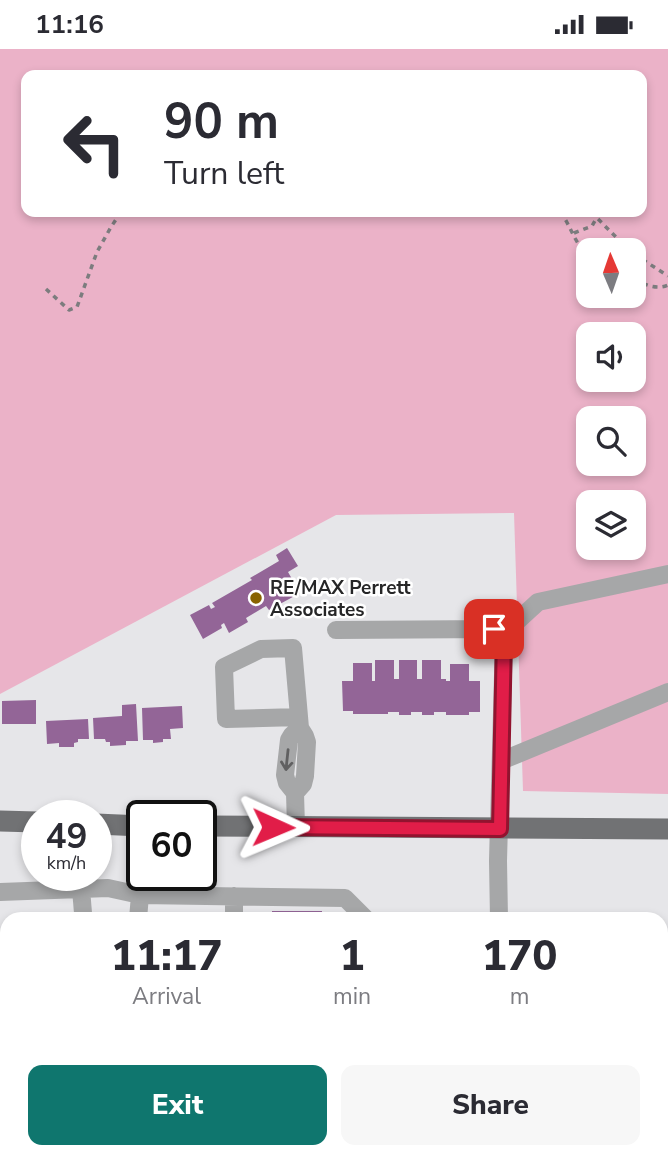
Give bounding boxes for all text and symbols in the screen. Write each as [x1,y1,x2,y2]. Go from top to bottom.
text: 11:16 [35,7,104,42]
text: 90 m [164,88,279,155]
icon: left [49,98,140,189]
text: Turn left [164,152,284,195]
north arrow [576,238,646,308]
map controls [576,238,646,560]
button: sound [576,322,646,392]
button: search [576,406,646,476]
button: layers [576,490,646,560]
place label: RE/MAX Perrett Associates [270,575,411,623]
marker: RE/MAX Perrett Associates [248,590,264,606]
pin [464,599,524,659]
icon: arrive [475,610,513,648]
one-way arrow [280,748,293,770]
position arrow [236,790,310,864]
speed limit sign: 60 [126,800,217,891]
text: 49 [45,813,88,860]
text: km/h [47,851,86,875]
text: 11:17 [111,928,222,985]
text: 1 [339,928,365,985]
text: 170 [482,928,557,985]
text: Arrival [132,981,201,1012]
text: min [333,981,371,1012]
text: m [510,981,529,1012]
button: Exit [28,1065,327,1145]
button: Share [341,1065,640,1145]

